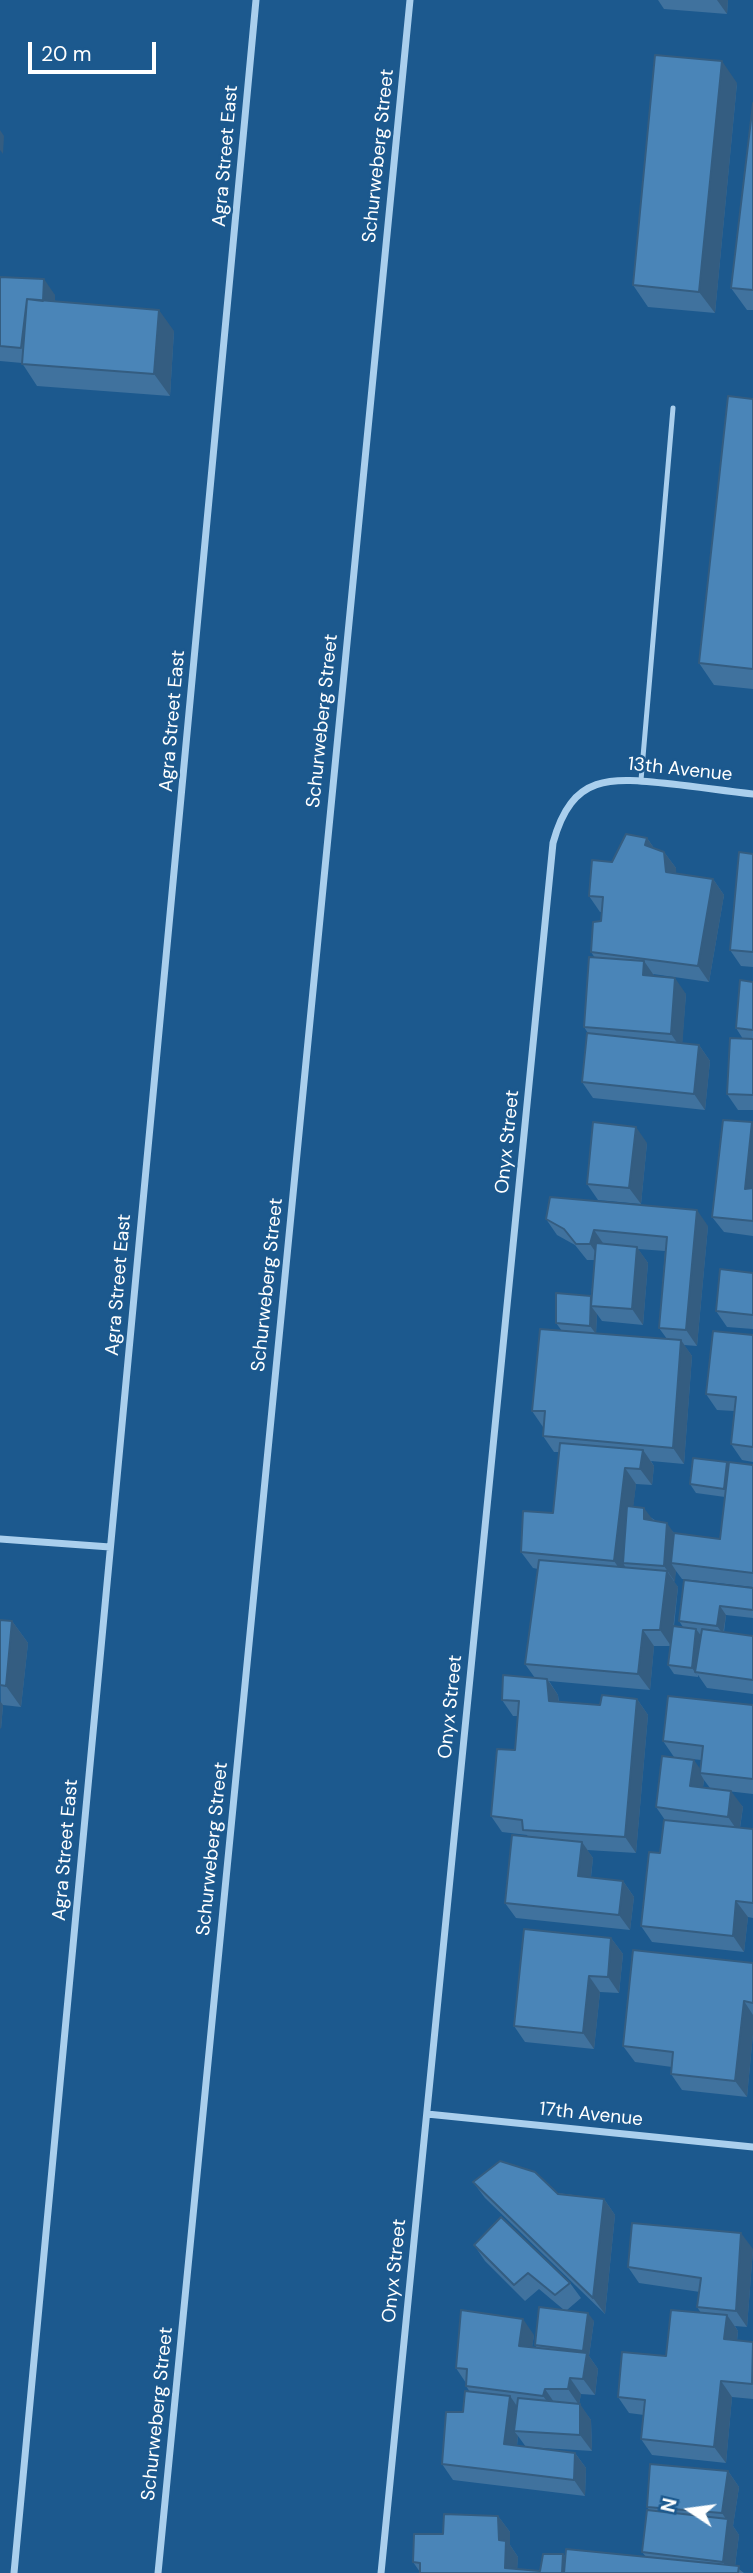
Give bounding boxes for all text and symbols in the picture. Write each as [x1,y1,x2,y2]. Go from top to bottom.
scale bar [32,28,159,72]
text: 20 m [41,40,92,68]
street label: Schurweberg Street [359,68,399,244]
street label: Agra Street East [208,84,244,228]
street label: Schurweberg Street [303,633,343,809]
street label: Agra Street East [155,649,191,793]
street label: 13th Avenue [627,753,733,787]
street label: Onyx Street [491,1089,525,1195]
street label: Schurweberg Street [248,1197,288,1373]
street label: Agra Street East [101,1213,137,1357]
street label: Onyx Street [434,1654,468,1760]
street label: Schurweberg Street [193,1761,233,1937]
street label: Agra Street East [48,1778,84,1922]
street label: 17th Avenue [538,2098,644,2132]
street label: Onyx Street [378,2218,412,2324]
street label: Schurweberg Street [138,2326,178,2502]
north arrow [655,2475,725,2545]
text: N [655,2496,683,2515]

